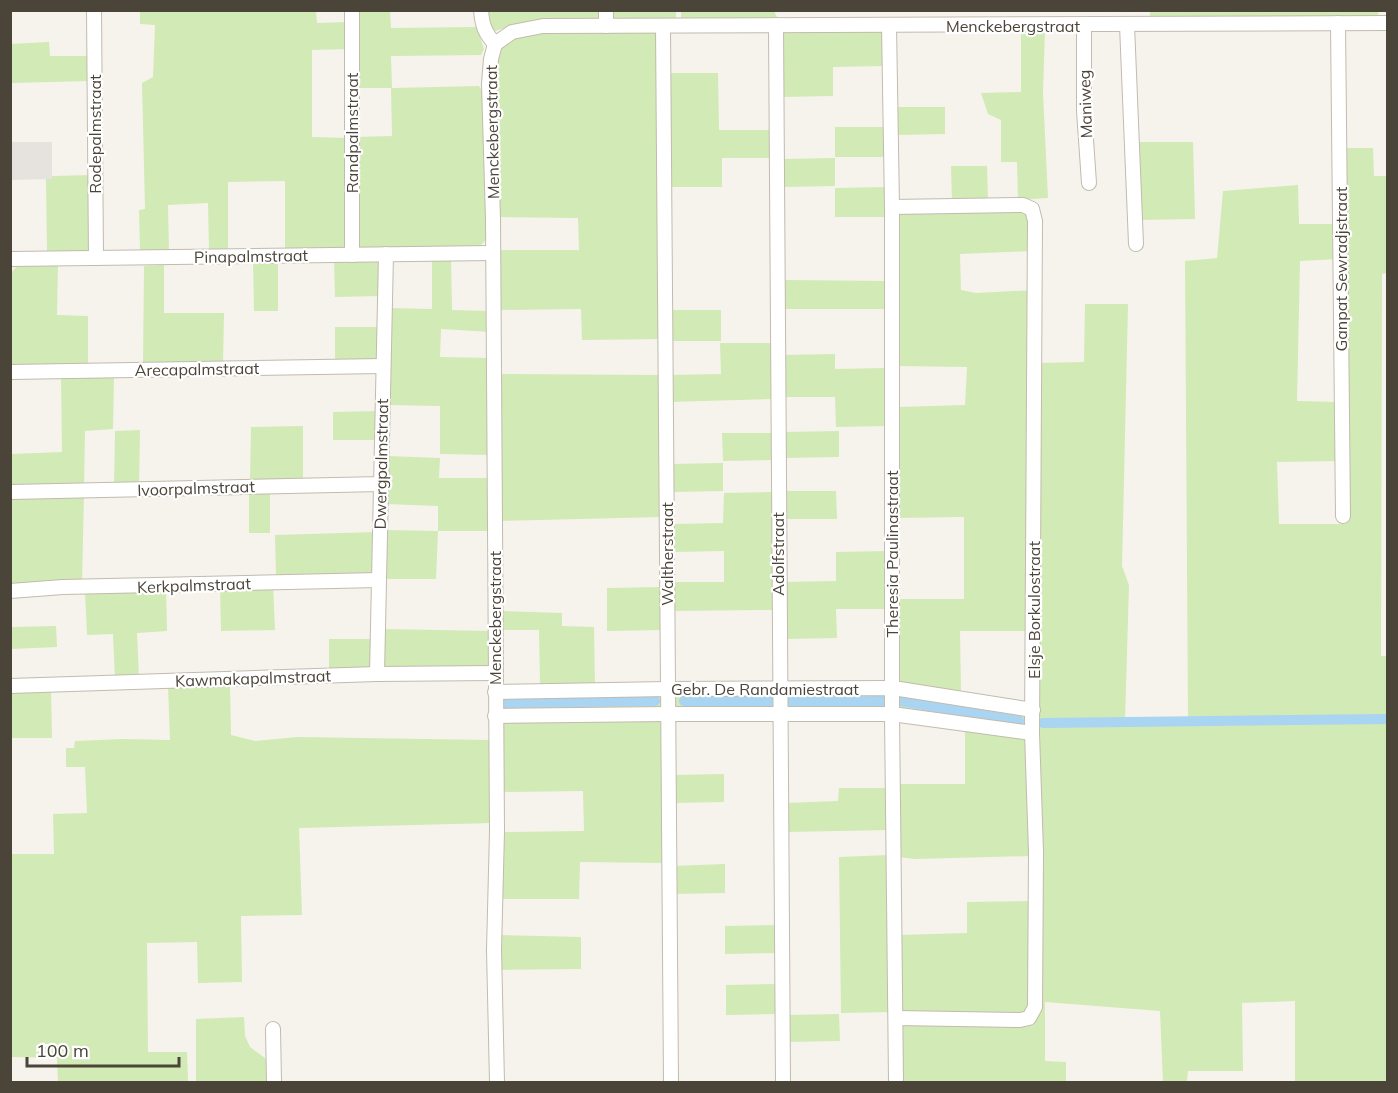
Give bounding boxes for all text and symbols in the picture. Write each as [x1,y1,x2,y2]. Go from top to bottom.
street label: Menckebergstraat [946,16,1080,36]
street label: Menckebergstraat [481,64,503,199]
street label: Maniweg [1074,69,1096,139]
street label: Randpalmstraat [342,72,362,193]
street label: Rodepalmstraat [85,74,105,194]
street label: Ganpat Sewradjstraat [1331,186,1351,351]
street label: Pinapalmstraat [194,245,309,267]
street label: Arecapalmstraat [134,358,260,380]
street label: Dwergpalmstraat [370,398,392,530]
street label: Theresia Paulinastraat [882,470,902,638]
street label: Ivoorpalmstraat [137,476,256,500]
street label: Waltherstraat [657,502,677,606]
street label: Adolfstraat [768,512,788,596]
street label: Elsje Borkulostraat [1024,541,1044,679]
street label: Menckebergstraat [485,551,505,685]
street label: Kerkpalmstraat [137,573,252,597]
street label: Kawmakapalmstraat [175,665,332,691]
street label: Gebr. De Randamiestraat [671,679,859,699]
scale bar [27,1030,178,1068]
text: 100 m [36,1039,89,1062]

